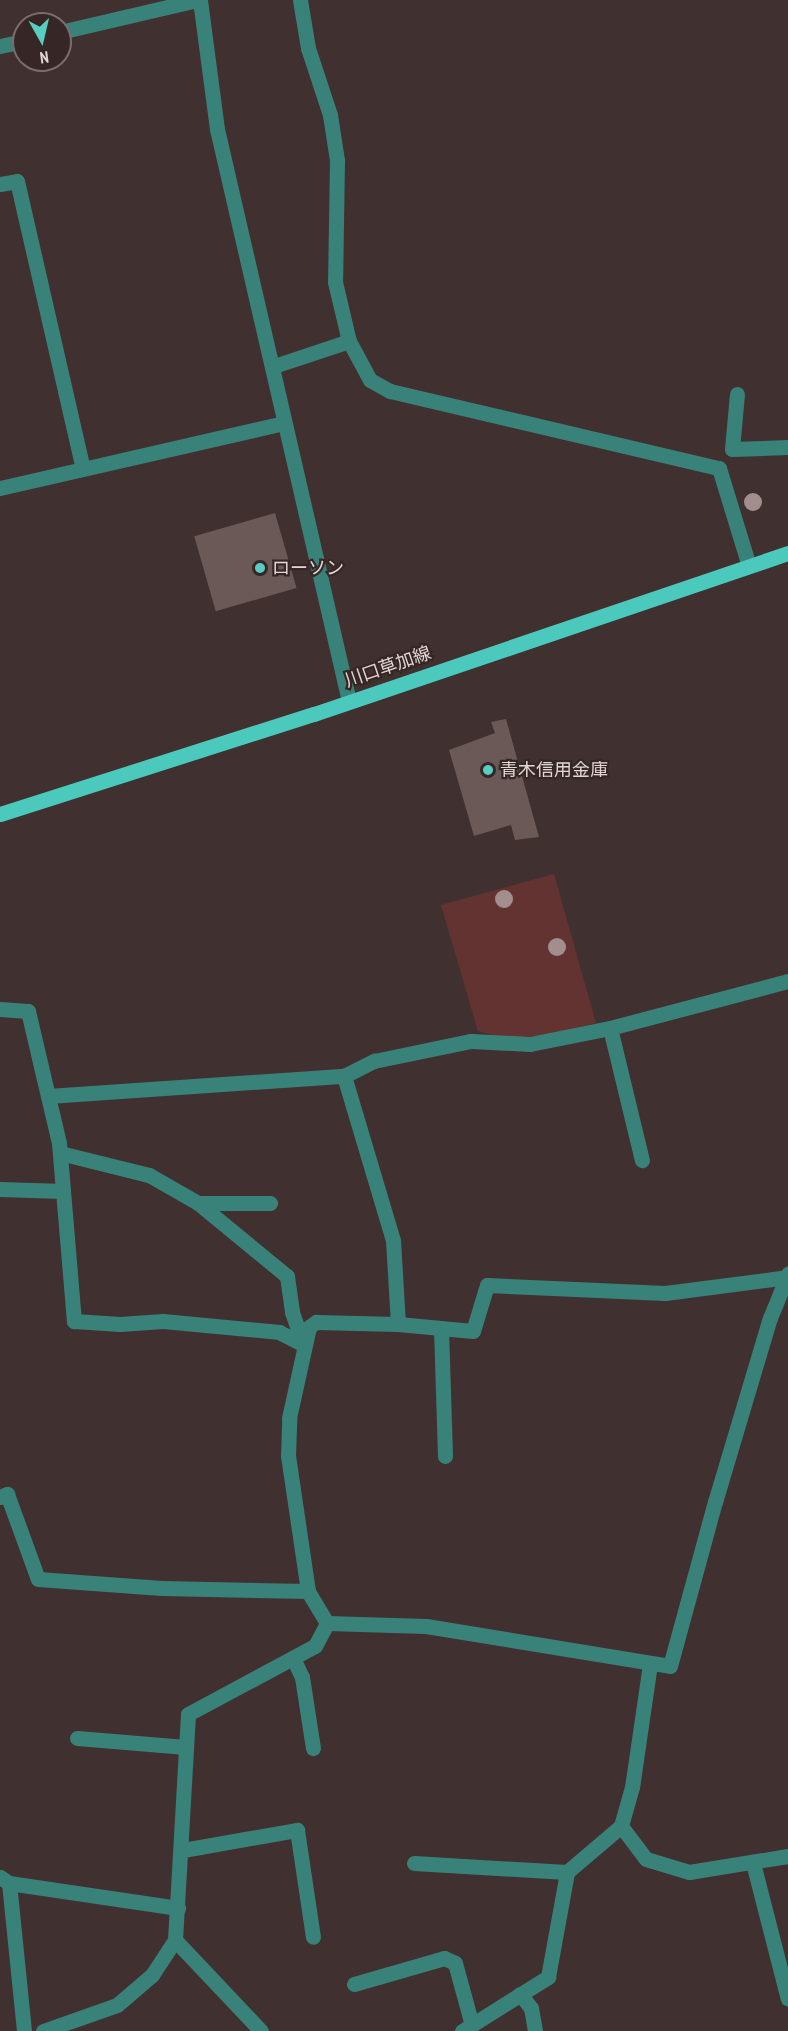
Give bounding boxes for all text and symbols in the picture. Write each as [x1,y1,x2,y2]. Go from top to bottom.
north arrow [12,12,72,72]
text: N [39,47,50,68]
place label: ローソン [272,557,344,579]
marker: ローソン [253,561,267,575]
street label: 川口草加線 [342,642,434,692]
place label: 青木信用金庫 [500,759,608,781]
marker: 青木信用金庫 [481,763,495,777]

